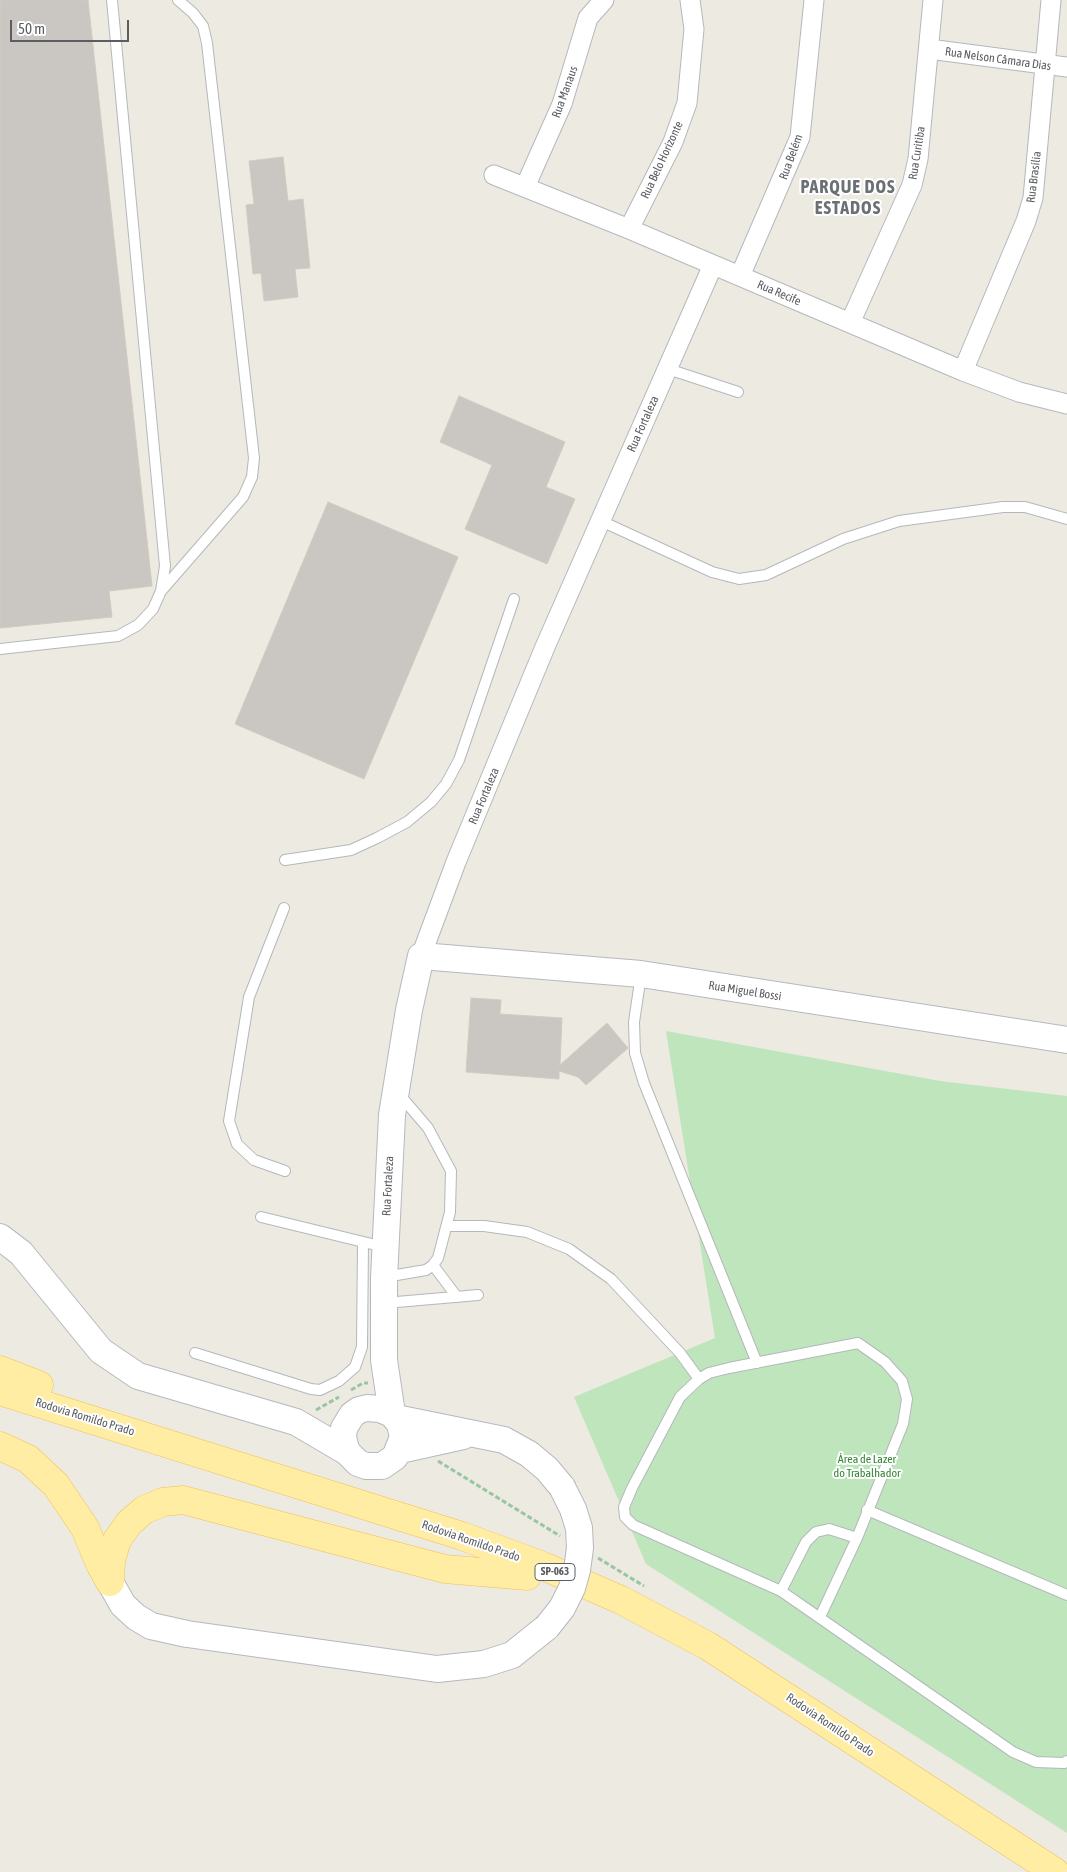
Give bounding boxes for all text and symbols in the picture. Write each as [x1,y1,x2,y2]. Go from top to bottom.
scale bar [12,10,131,42]
text: 50 m [18,20,45,37]
street label: Rua Nelson Câmara Dias [944,44,1052,74]
street label: Rua Manaus [549,64,581,120]
street label: Rua Belo Horizonte [638,119,686,201]
street label: Rua Curitiba [906,125,928,181]
street label: Rua Belém [776,132,806,182]
street label: Rua Brasília [1024,150,1044,204]
district label: PARQUE DOS ESTADOS [799,176,897,218]
street label: Rua Recife [755,277,803,309]
street label: Rua Fortaleza [624,394,662,454]
street label: Rua Fortaleza [466,766,502,826]
street label: Rua Miguel Bossi [708,978,782,1004]
street label: Rua Fortaleza [379,1156,397,1216]
street label: Rodovia Romildo Prado [34,1395,136,1439]
park label: Área de Lazer do Trabalhador [833,1452,901,1480]
street label: Rodovia Romildo Prado [420,1517,522,1565]
road number: SP-063 [535,1564,575,1580]
street label: Rodovia Romildo Prado [783,1690,877,1760]

